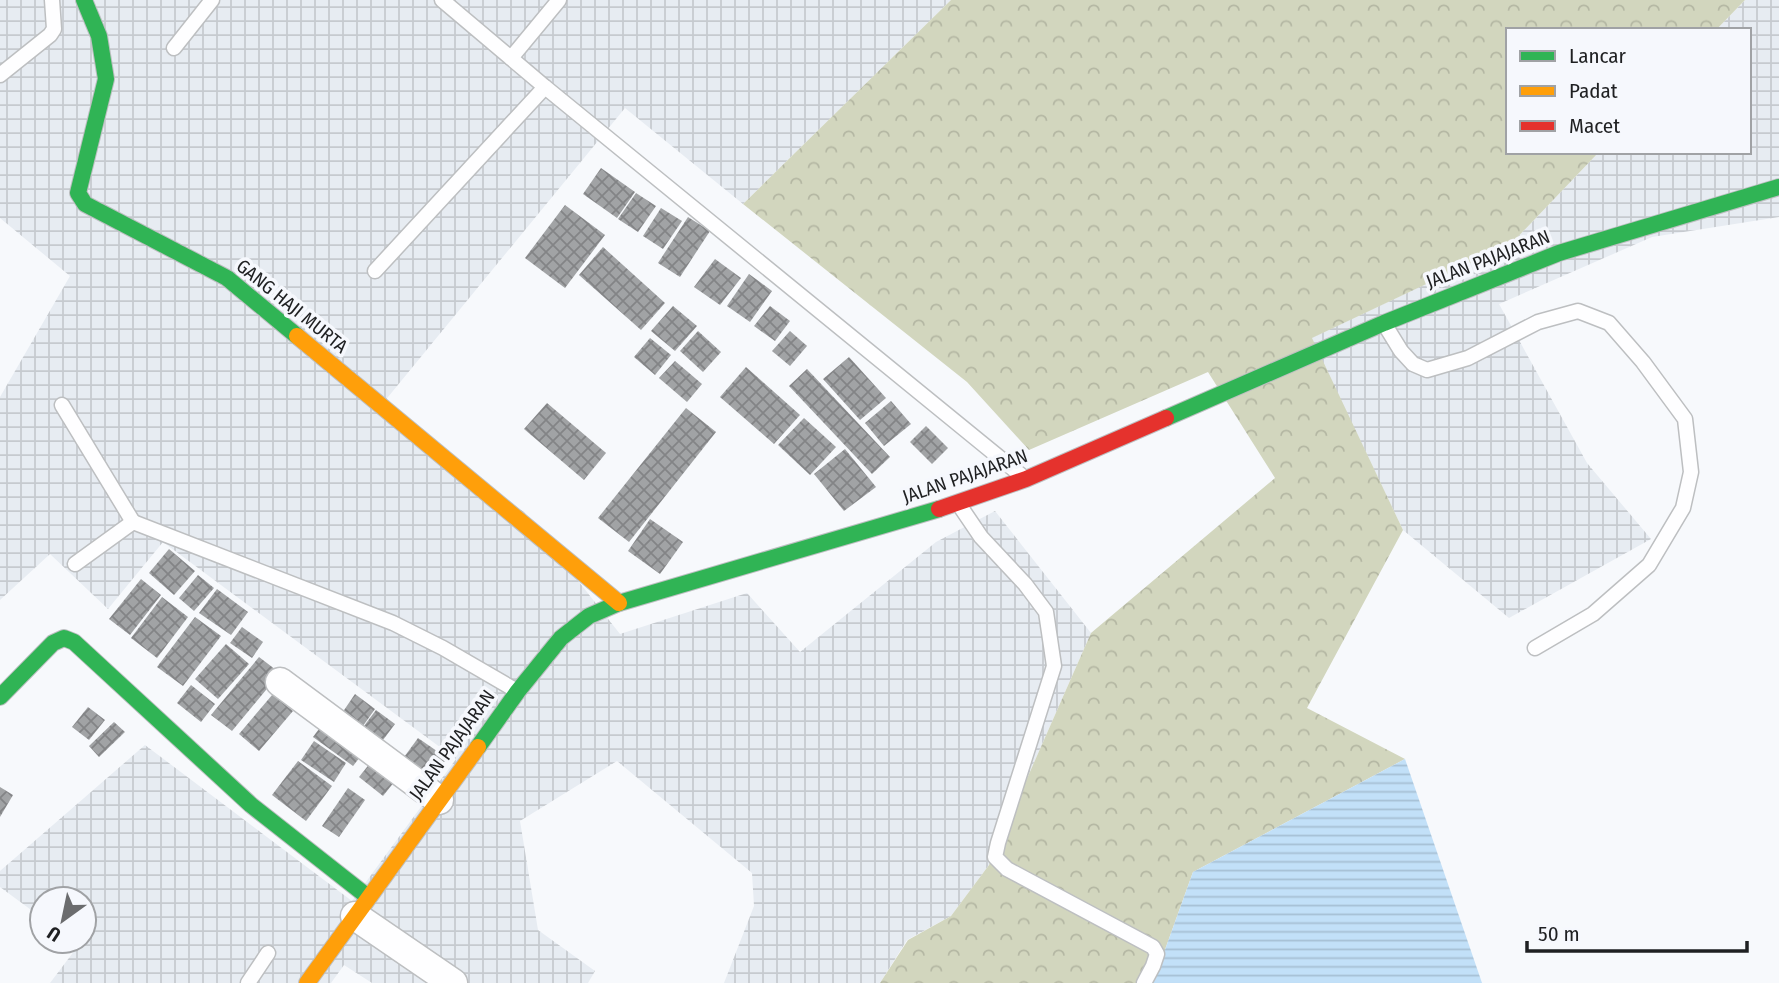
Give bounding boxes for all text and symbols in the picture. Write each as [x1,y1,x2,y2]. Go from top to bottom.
legend [1506,28,1751,154]
text: Lancar [1569,43,1627,69]
text: Padat [1569,78,1618,104]
text: Macet [1569,113,1620,139]
street label: JALAN PAJAJARAN [1423,225,1553,293]
street label: GANG HAJI MURTA [232,254,352,358]
street label: JALAN PAJAJARAN [899,444,1031,508]
street label: JALAN PAJAJARAN [404,685,500,805]
north arrow [28,885,98,955]
scale bar [1527,909,1748,953]
text: U [43,921,65,947]
text: 50 m [1538,921,1580,947]

